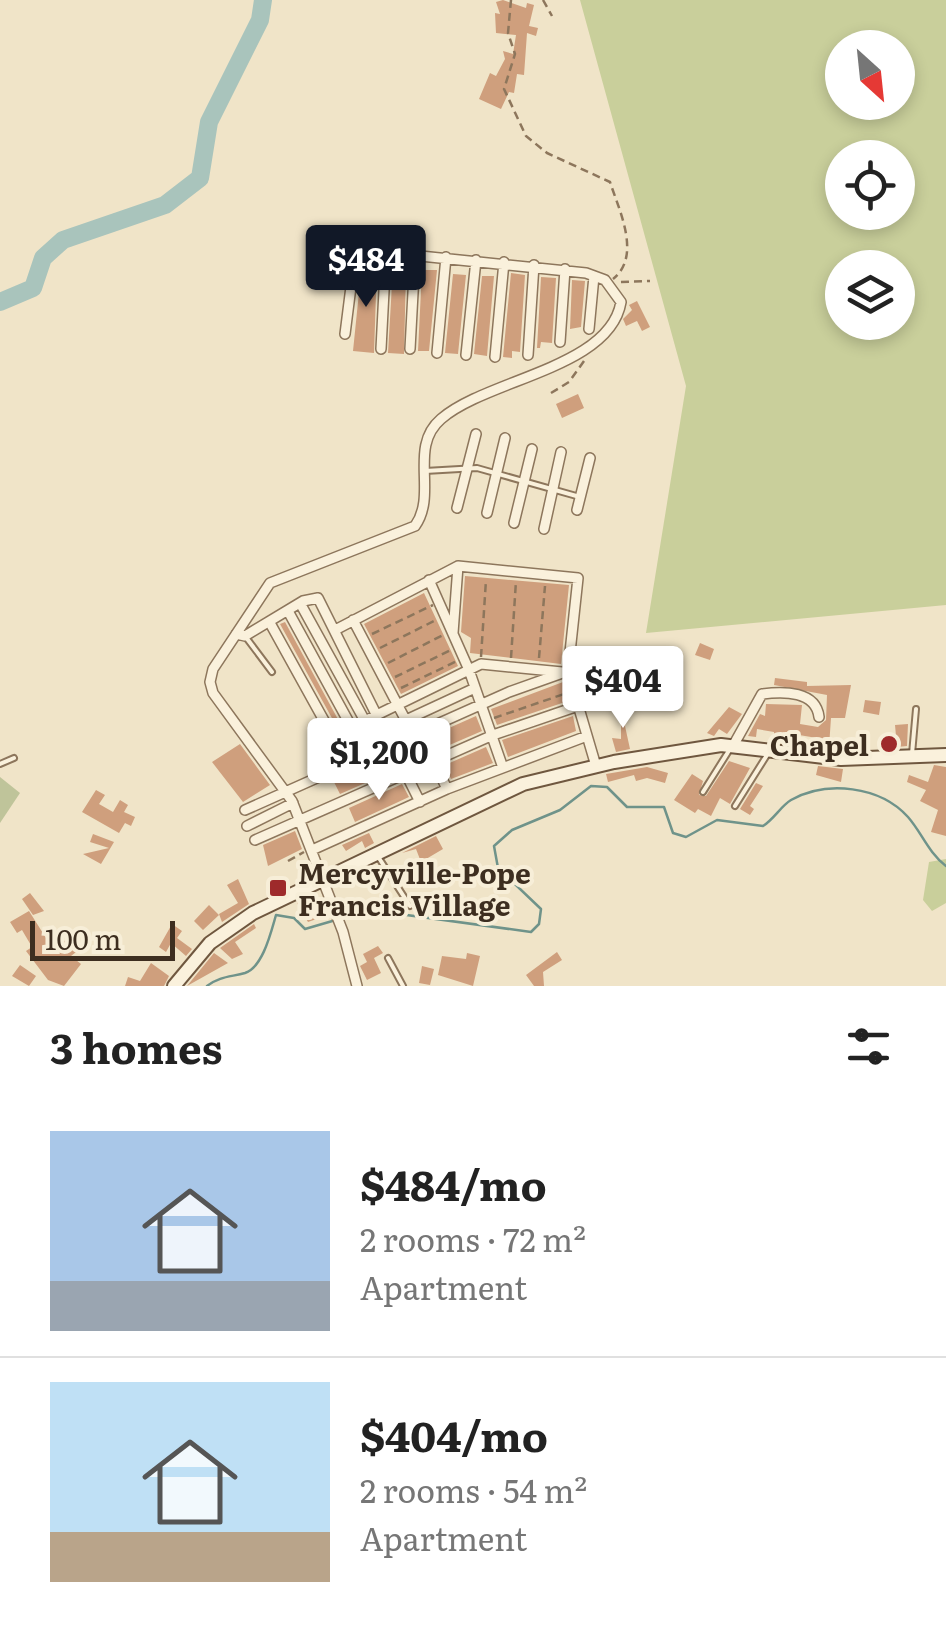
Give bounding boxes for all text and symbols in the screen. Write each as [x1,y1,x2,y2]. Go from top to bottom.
north arrow [825,30,915,120]
map controls [825,30,915,340]
button: locate [825,140,915,230]
pin: $484 [307,225,425,310]
text: $484 [328,233,404,281]
button: layers [825,250,915,340]
pin: $404 [564,646,682,731]
text: $404 [584,654,662,702]
pin: $1,200 [298,718,460,803]
place label: Chapel [770,723,869,765]
text: $1,200 [329,726,429,774]
marker: Chapel [878,733,900,755]
place label: Mercyville-Pope Francis Village [298,851,531,925]
marker: Mercyville-Pope Francis Village [267,877,289,899]
scale bar [30,916,175,960]
text: 100 m [45,917,122,959]
text: 3 homes [50,1015,222,1077]
icon: filters [841,1019,896,1074]
text: $484/mo [360,1152,547,1214]
icon: home [130,1171,250,1291]
text: 2 rooms · 72 m² [360,1214,586,1262]
text: Apartment [360,1262,527,1310]
text: $404/mo [360,1403,548,1465]
icon: home [130,1422,250,1542]
text: 2 rooms · 54 m² [360,1465,587,1513]
text: Apartment [360,1513,527,1561]

